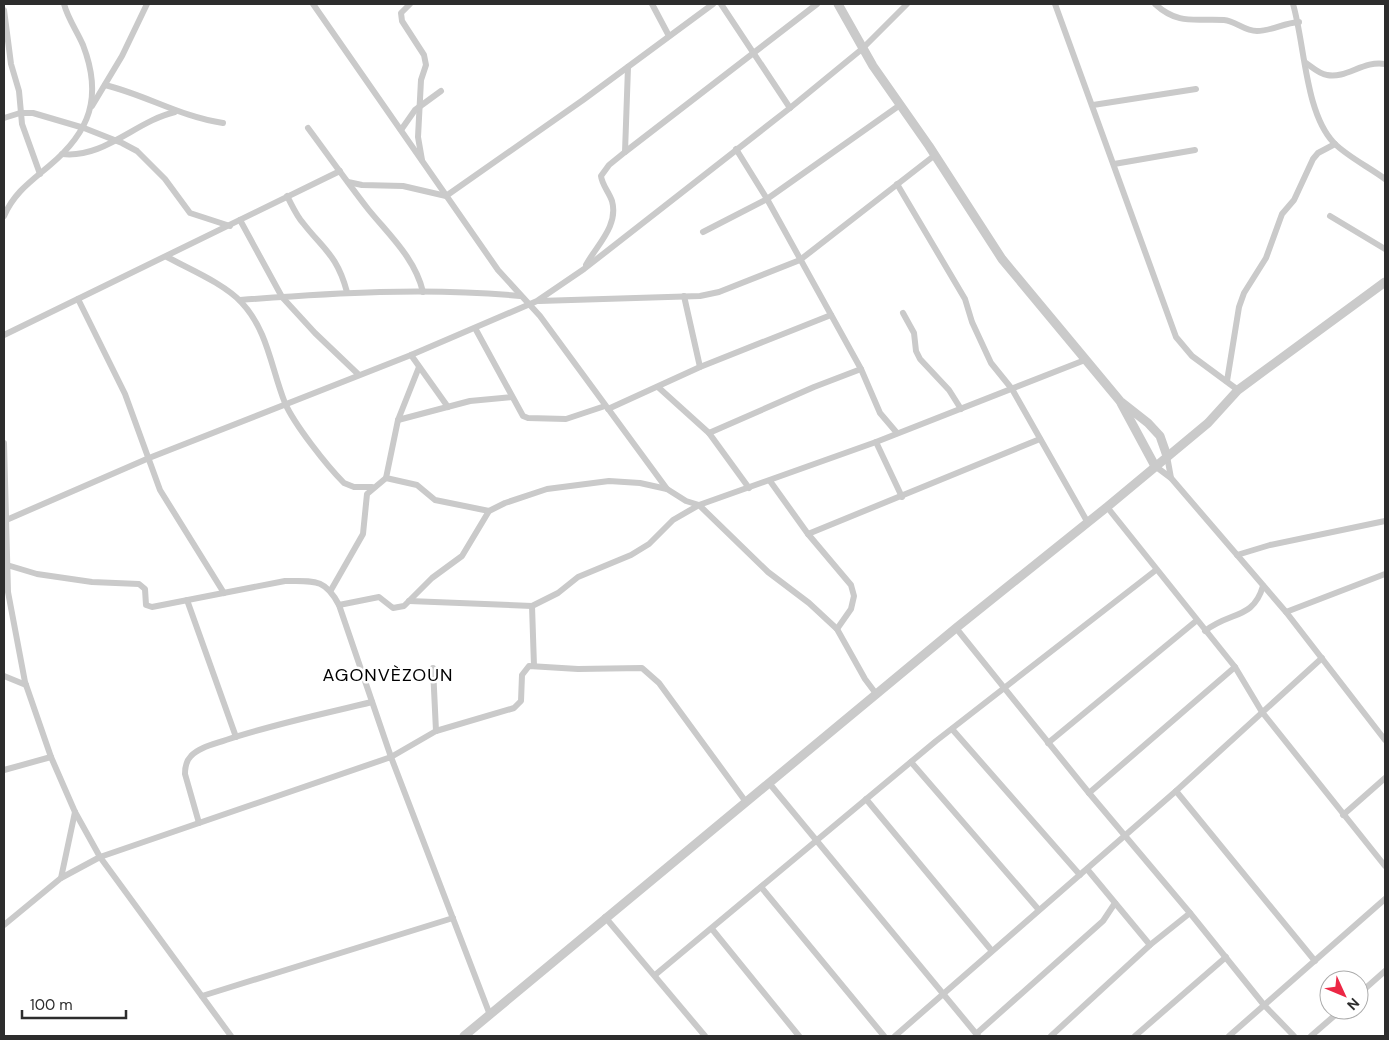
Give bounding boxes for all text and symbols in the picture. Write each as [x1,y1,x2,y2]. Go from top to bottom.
district label: AGONVÈZOUN [323,663,454,687]
north arrow [1319,970,1369,1020]
scale bar [22,988,126,1020]
text: N [1343,994,1363,1014]
text: 100 m [30,995,73,1015]

